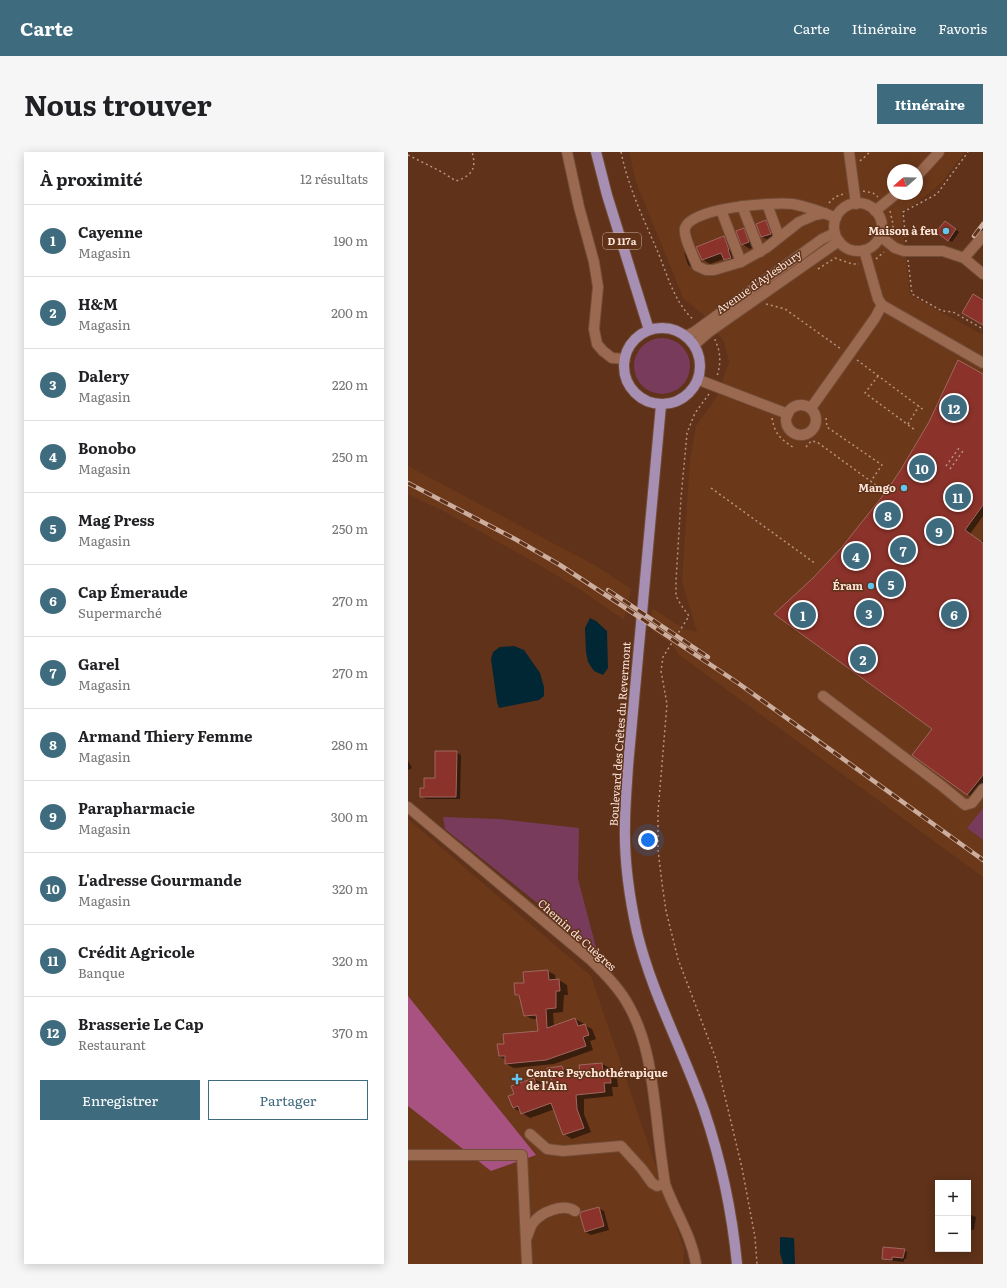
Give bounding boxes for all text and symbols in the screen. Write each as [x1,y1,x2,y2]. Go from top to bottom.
text: Carte [20,14,73,42]
text: Carte [793,18,830,38]
text: Itinéraire [852,18,916,38]
text: Favoris [938,18,987,38]
text: Nous trouver [24,83,212,125]
button: Itinéraire [877,84,983,124]
north arrow [887,164,923,200]
text: À proximité [40,166,143,191]
text: 12 résultats [300,169,368,188]
text: Cayenne [78,220,143,243]
place label: Maison à feu [868,222,939,238]
marker: Maison à feu [941,226,951,236]
text: 1 [50,231,56,250]
text: 190 m [333,231,368,250]
road number: D 117a [603,233,641,249]
text: Magasin [78,243,131,262]
street label: Avenue d'Aylesbury [712,245,805,317]
text: H&M [78,292,118,315]
text: 2 [50,303,56,322]
text: 200 m [331,303,368,322]
text: Magasin [78,315,131,334]
text: Dalery [78,364,129,387]
text: 3 [49,375,57,394]
text: 220 m [332,375,368,394]
text: Magasin [78,387,131,406]
pin: 12 [941,393,967,423]
text: Bonobo [78,436,136,459]
text: 4 [49,447,57,466]
text: 250 m [332,447,368,466]
pin: 10 [909,453,935,483]
text: Magasin [78,459,131,478]
place label: Mango [858,479,896,495]
pin: 11 [945,482,971,512]
marker: Mango [899,483,909,493]
pin: 8 [875,500,901,530]
text: Mag Press [78,508,155,531]
pin: 9 [926,516,952,546]
text: 5 [49,519,57,538]
text: 250 m [332,519,368,538]
text: Magasin [78,531,131,550]
pin: 7 [890,535,916,565]
pin: 4 [843,541,869,571]
pin: 5 [878,569,904,599]
place label: Éram [833,577,863,593]
text: Cap Émeraude [78,580,188,603]
marker: Éram [866,581,876,591]
text: 6 [49,591,57,610]
text: 270 m [332,591,368,610]
pin: 3 [856,598,882,628]
pin: 6 [941,599,967,629]
pin: 1 [790,600,816,630]
text: Supermarché [78,603,162,622]
street label: Boulevard des Crêtes du Revermont [605,641,633,827]
pin: 2 [850,644,876,674]
text: Garel [78,652,120,675]
text: 7 [49,663,57,682]
text: 270 m [332,663,368,682]
text: Magasin [78,675,131,694]
text: Armand Thiery Femme [78,724,253,747]
text: 8 [49,735,57,754]
text: 280 m [332,735,368,754]
text: Magasin [78,747,131,766]
text: Parapharmacie [78,796,195,819]
text: 9 [49,807,57,826]
text: 300 m [331,807,368,826]
text: Magasin [78,819,131,838]
your location [638,830,658,850]
text: L'adresse Gourmande [78,868,242,891]
text: 10 [46,879,60,898]
text: 320 m [332,879,368,898]
text: Magasin [78,891,131,910]
street label: Chemin de Cuègres [535,895,620,974]
text: Crédit Agricole [78,940,195,963]
text: 11 [48,951,58,970]
text: 320 m [332,951,368,970]
text: Banque [78,963,125,982]
text: Brasserie Le Cap [78,1012,204,1035]
text: 12 [47,1023,59,1042]
text: 370 m [332,1023,368,1042]
text: Restaurant [78,1035,146,1054]
place label: Centre Psychothérapique de l'Ain [526,1064,668,1093]
marker: Centre Psychothérapique de l'Ain [511,1073,523,1085]
button: Enregistrer [40,1080,200,1120]
button: Partager [208,1080,368,1120]
map controls [935,1180,971,1252]
button: + [935,1180,971,1216]
button: − [935,1216,971,1252]

